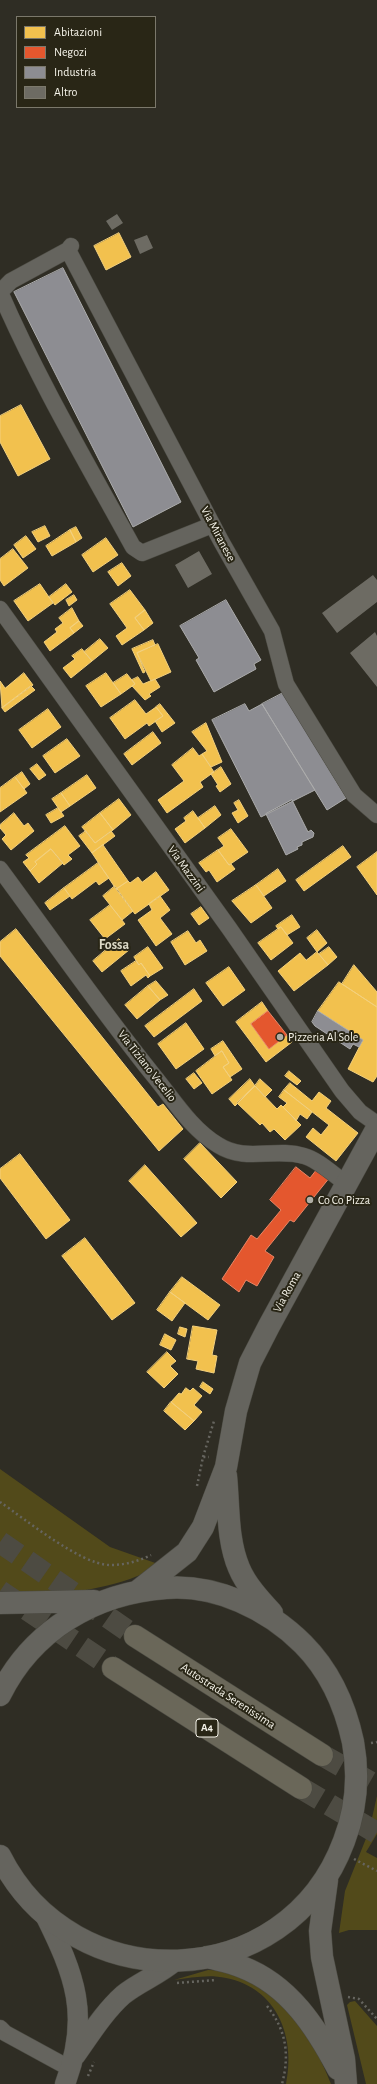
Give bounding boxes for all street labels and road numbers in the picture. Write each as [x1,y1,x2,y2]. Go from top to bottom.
street label: Via Miranese [197,504,239,564]
street label: Via Mazzini [164,843,208,895]
street label: Via Tiziano Vecelio [115,1027,179,1105]
street label: Via Roma [270,1269,304,1315]
street label: Autostrada Serenissima [178,1660,278,1732]
road number: A4 [196,1719,218,1737]

